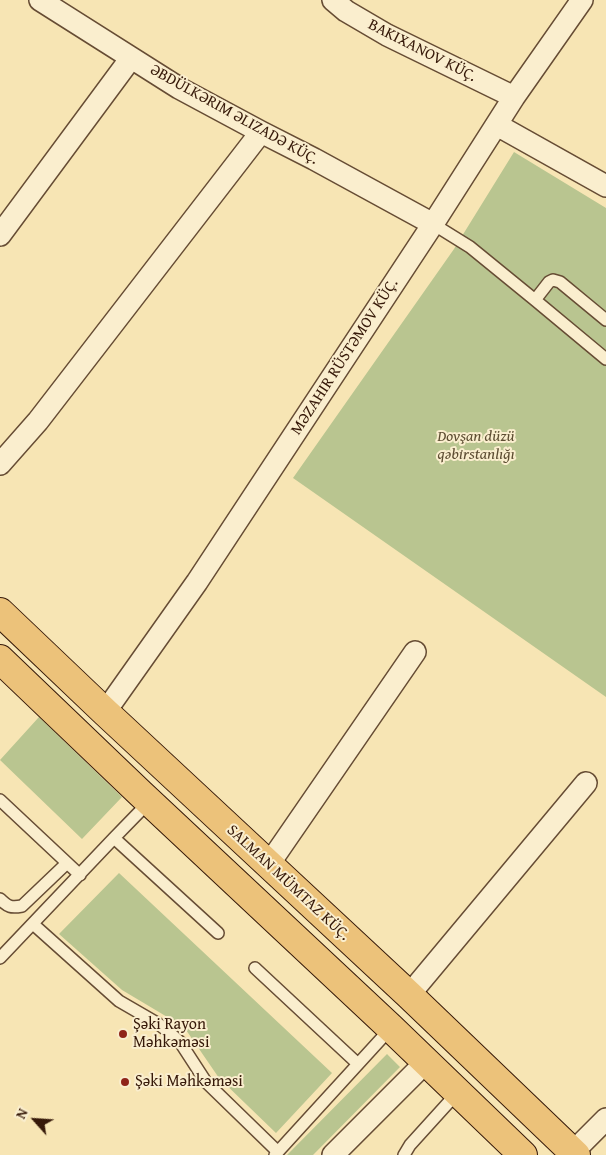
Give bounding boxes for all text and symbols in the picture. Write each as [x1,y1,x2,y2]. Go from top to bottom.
street label: BAKIXANOV KÜÇ. [365,15,479,87]
street label: ƏBDÜLKƏRIM ƏLIZADƏ KÜÇ. [146,61,322,169]
street label: MƏZAHIR RÜSTƏMOV KÜÇ. [287,275,403,439]
park label: Dovşan düzü qəbirstanlığı [437,427,515,465]
street label: SALMAN MÜMTAZ KÜÇ. [223,821,353,945]
place label: Şəki Rayon Məhkəməsi [133,1015,209,1053]
marker: Şəki Rayon Məhkəməsi [117,1028,129,1040]
place label: Şəki Məhkəməsi [135,1072,243,1092]
marker: Şəki Məhkəməsi [119,1076,131,1088]
north arrow [10,1095,60,1145]
text: N [10,1105,33,1122]

